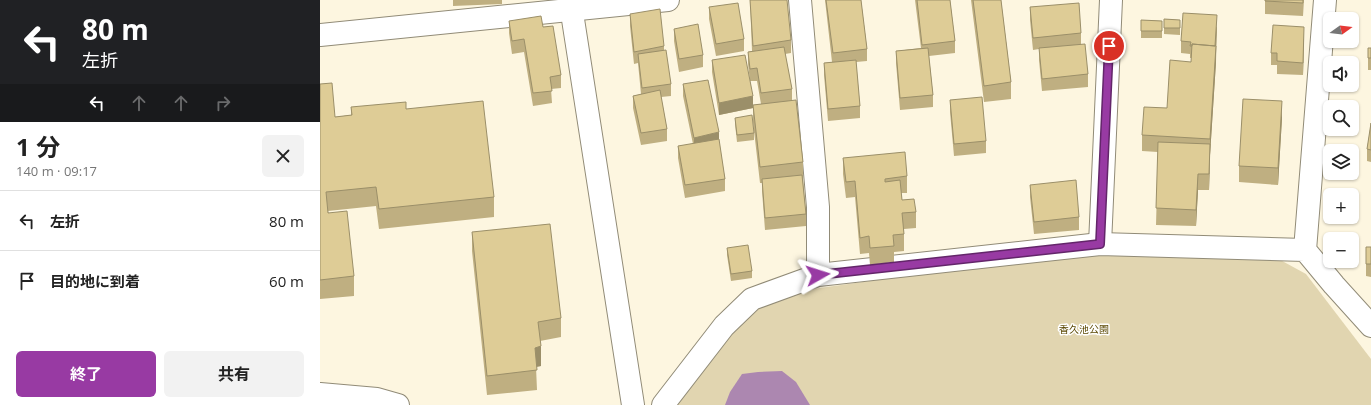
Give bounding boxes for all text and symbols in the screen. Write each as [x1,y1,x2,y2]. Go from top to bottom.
text: 80 m [82,10,149,48]
north arrow [1323,12,1359,48]
map controls [1323,12,1359,268]
icon: left [16,16,68,68]
pin [1092,29,1126,63]
icon: arrive [1098,35,1120,57]
text: 左折 [82,48,118,72]
button: sound [1323,56,1359,92]
icon: left [86,92,108,114]
icon: ahead [128,92,150,114]
icon: ahead [170,92,192,114]
icon: right [212,92,234,114]
button: search [1323,100,1359,136]
text: 1 分 [16,130,60,163]
button: close [262,135,304,177]
button: layers [1323,144,1359,180]
text: 140 m · 09:17 [16,162,97,180]
button: + [1323,188,1359,224]
icon: left [16,210,38,232]
text: 左折 [50,211,80,231]
text: 80 m [269,211,304,231]
button: − [1323,232,1359,268]
position arrow [797,254,839,296]
icon: arrive [16,270,38,292]
text: 目的地に到着 [50,271,140,291]
text: 60 m [269,271,304,291]
park label: 香久池公園 [1059,322,1109,336]
button: 終了 [16,351,156,397]
button: 共有 [164,351,304,397]

